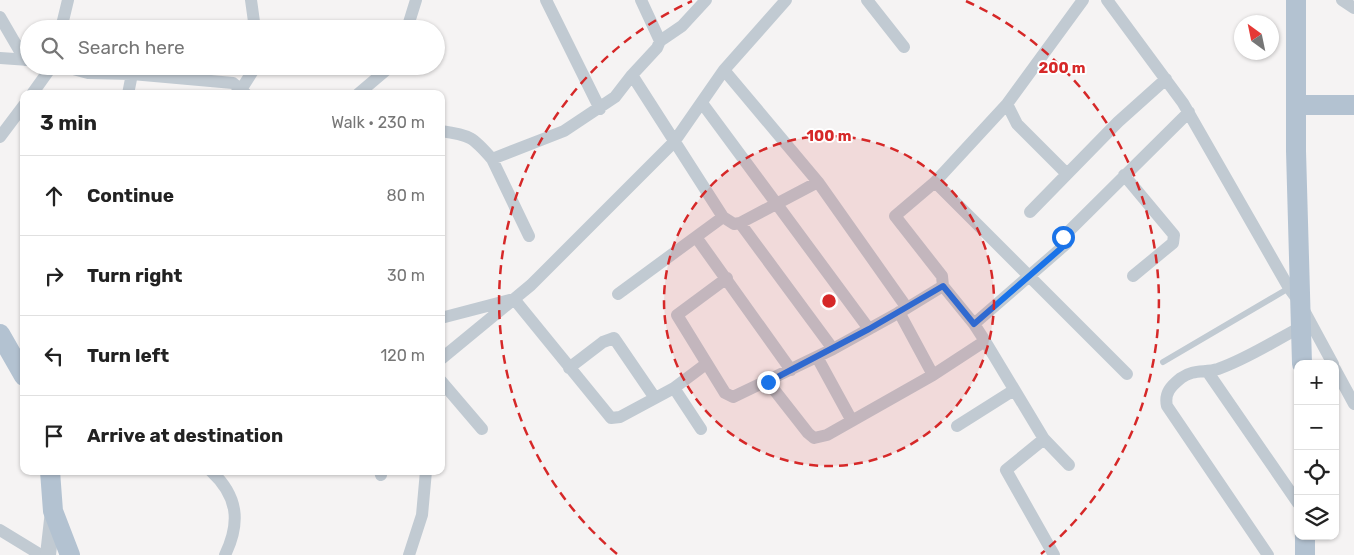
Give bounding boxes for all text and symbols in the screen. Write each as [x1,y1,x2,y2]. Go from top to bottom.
north arrow [1234,15,1279,60]
search box [20,20,445,75]
icon: search [38,34,66,62]
text: Search here [78,36,185,59]
text: 200 m [1038,59,1086,77]
text: 3 min [40,110,97,135]
text: Walk · 230 m [331,113,425,132]
text: 100 m [807,127,851,145]
icon: ahead [40,182,68,210]
text: Continue [87,184,174,207]
text: 80 m [387,186,425,205]
route start [1052,226,1075,249]
icon: right [40,262,68,290]
text: Turn right [87,264,182,287]
text: 30 m [387,266,425,285]
centre of rings [820,292,838,310]
icon: left [40,342,68,370]
text: Turn left [87,344,169,367]
text: 120 m [380,346,425,365]
map controls [1294,360,1339,540]
button: + [1294,360,1339,405]
route end [757,371,780,394]
button: − [1294,405,1339,450]
icon: arrive [40,422,68,450]
text: Arrive at destination [87,424,283,447]
button: locate [1294,450,1339,495]
button: layers [1294,495,1339,540]

